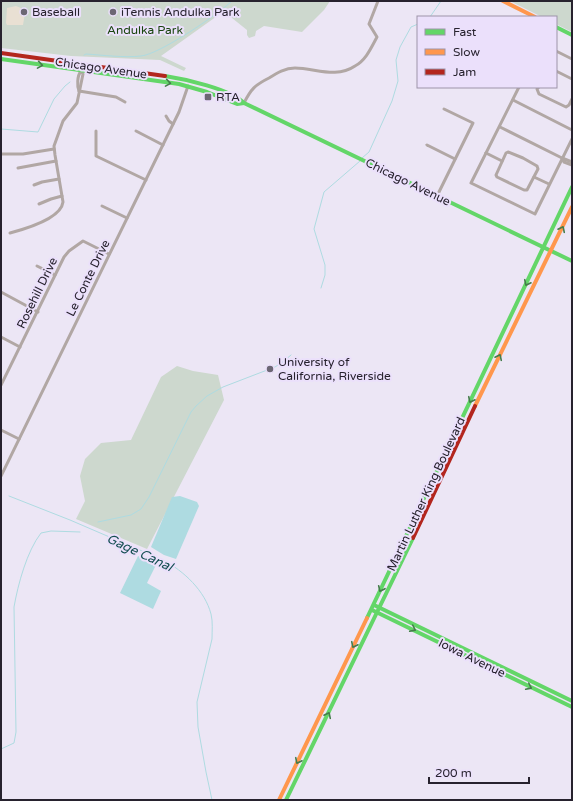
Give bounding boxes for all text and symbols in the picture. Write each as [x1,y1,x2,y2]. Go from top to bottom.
place label: Baseball [32,5,80,19]
place label: iTennis Andulka Park [121,5,240,19]
marker: Baseball [19,7,29,17]
marker: iTennis Andulka Park [108,7,118,17]
legend [417,16,557,88]
park label: Andulka Park [107,23,183,37]
text: Fast [453,25,477,39]
text: Slow [453,45,480,59]
street label: Chicago Avenue [54,55,148,81]
one-way arrow [36,60,43,69]
text: Jam [453,65,476,79]
one-way arrow [165,78,171,87]
place label: RTA [216,90,240,104]
marker: RTA [203,92,213,102]
street label: Chicago Avenue [363,155,453,209]
one-way arrow [557,226,565,233]
street label: Le Conte Drive [63,237,113,319]
street label: Rosehill Drive [14,255,60,331]
one-way arrow [524,278,532,286]
one-way arrow [494,354,502,361]
place label: University of California, Riverside [278,355,391,383]
marker: University of California, Riverside [265,364,275,374]
one-way arrow [468,395,476,403]
street label: Martin Luther King Boulevard [384,415,468,573]
water label: Gage Canal [104,531,177,576]
one-way arrow [378,584,386,592]
one-way arrow [408,624,416,632]
street label: Iowa Avenue [436,636,508,680]
one-way arrow [352,640,359,648]
one-way arrow [525,682,533,689]
one-way arrow [323,711,331,719]
one-way arrow [295,757,302,765]
scale bar [429,759,529,785]
text: 200 m [435,766,472,780]

